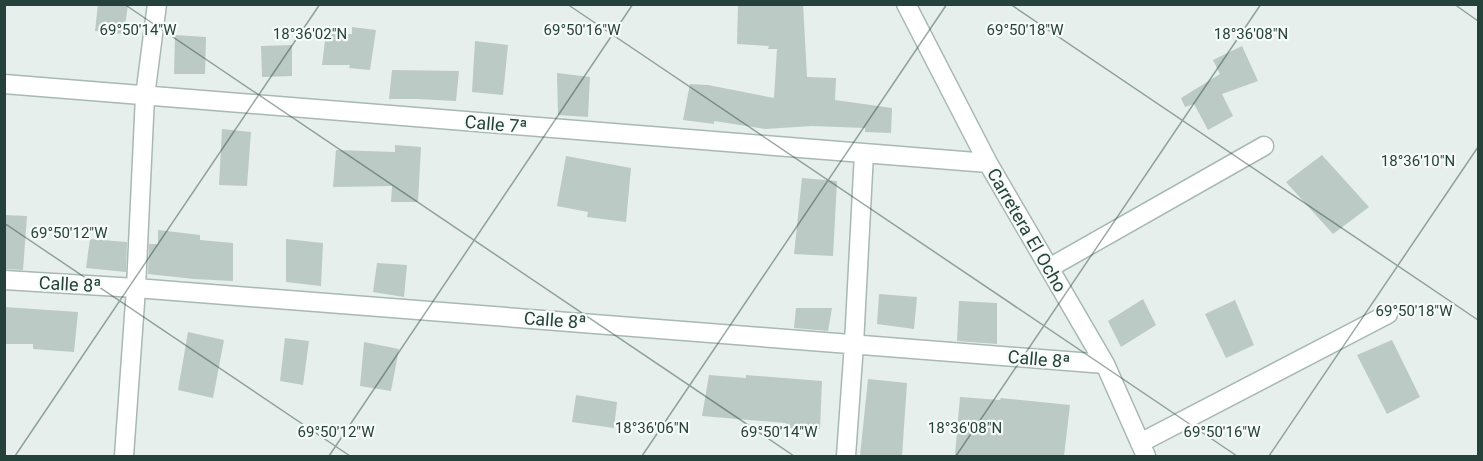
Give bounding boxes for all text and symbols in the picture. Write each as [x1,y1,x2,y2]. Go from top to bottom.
text: 69°50'14"W [100,21,176,39]
text: 69°50'16"W [544,21,620,39]
text: 69°50'18"W [987,21,1063,39]
text: 18°36'02"N [273,25,347,43]
text: 18°36'08"N [1214,25,1288,43]
street label: Calle 7ª [464,111,528,137]
text: 18°36'10"N [1381,152,1455,170]
street label: Carretera El Ocho [983,164,1071,296]
text: 69°50'12"W [31,224,107,242]
street label: Calle 8ª [38,272,102,296]
text: 69°50'18"W [1376,302,1452,320]
street label: Calle 8ª [523,307,587,333]
street label: Calle 8ª [1007,346,1071,372]
text: 18°36'06"N [615,419,689,437]
text: 18°36'08"N [928,419,1002,437]
text: 69°50'12"W [298,423,374,441]
text: 69°50'14"W [741,423,817,441]
text: 69°50'16"W [1184,423,1260,441]

